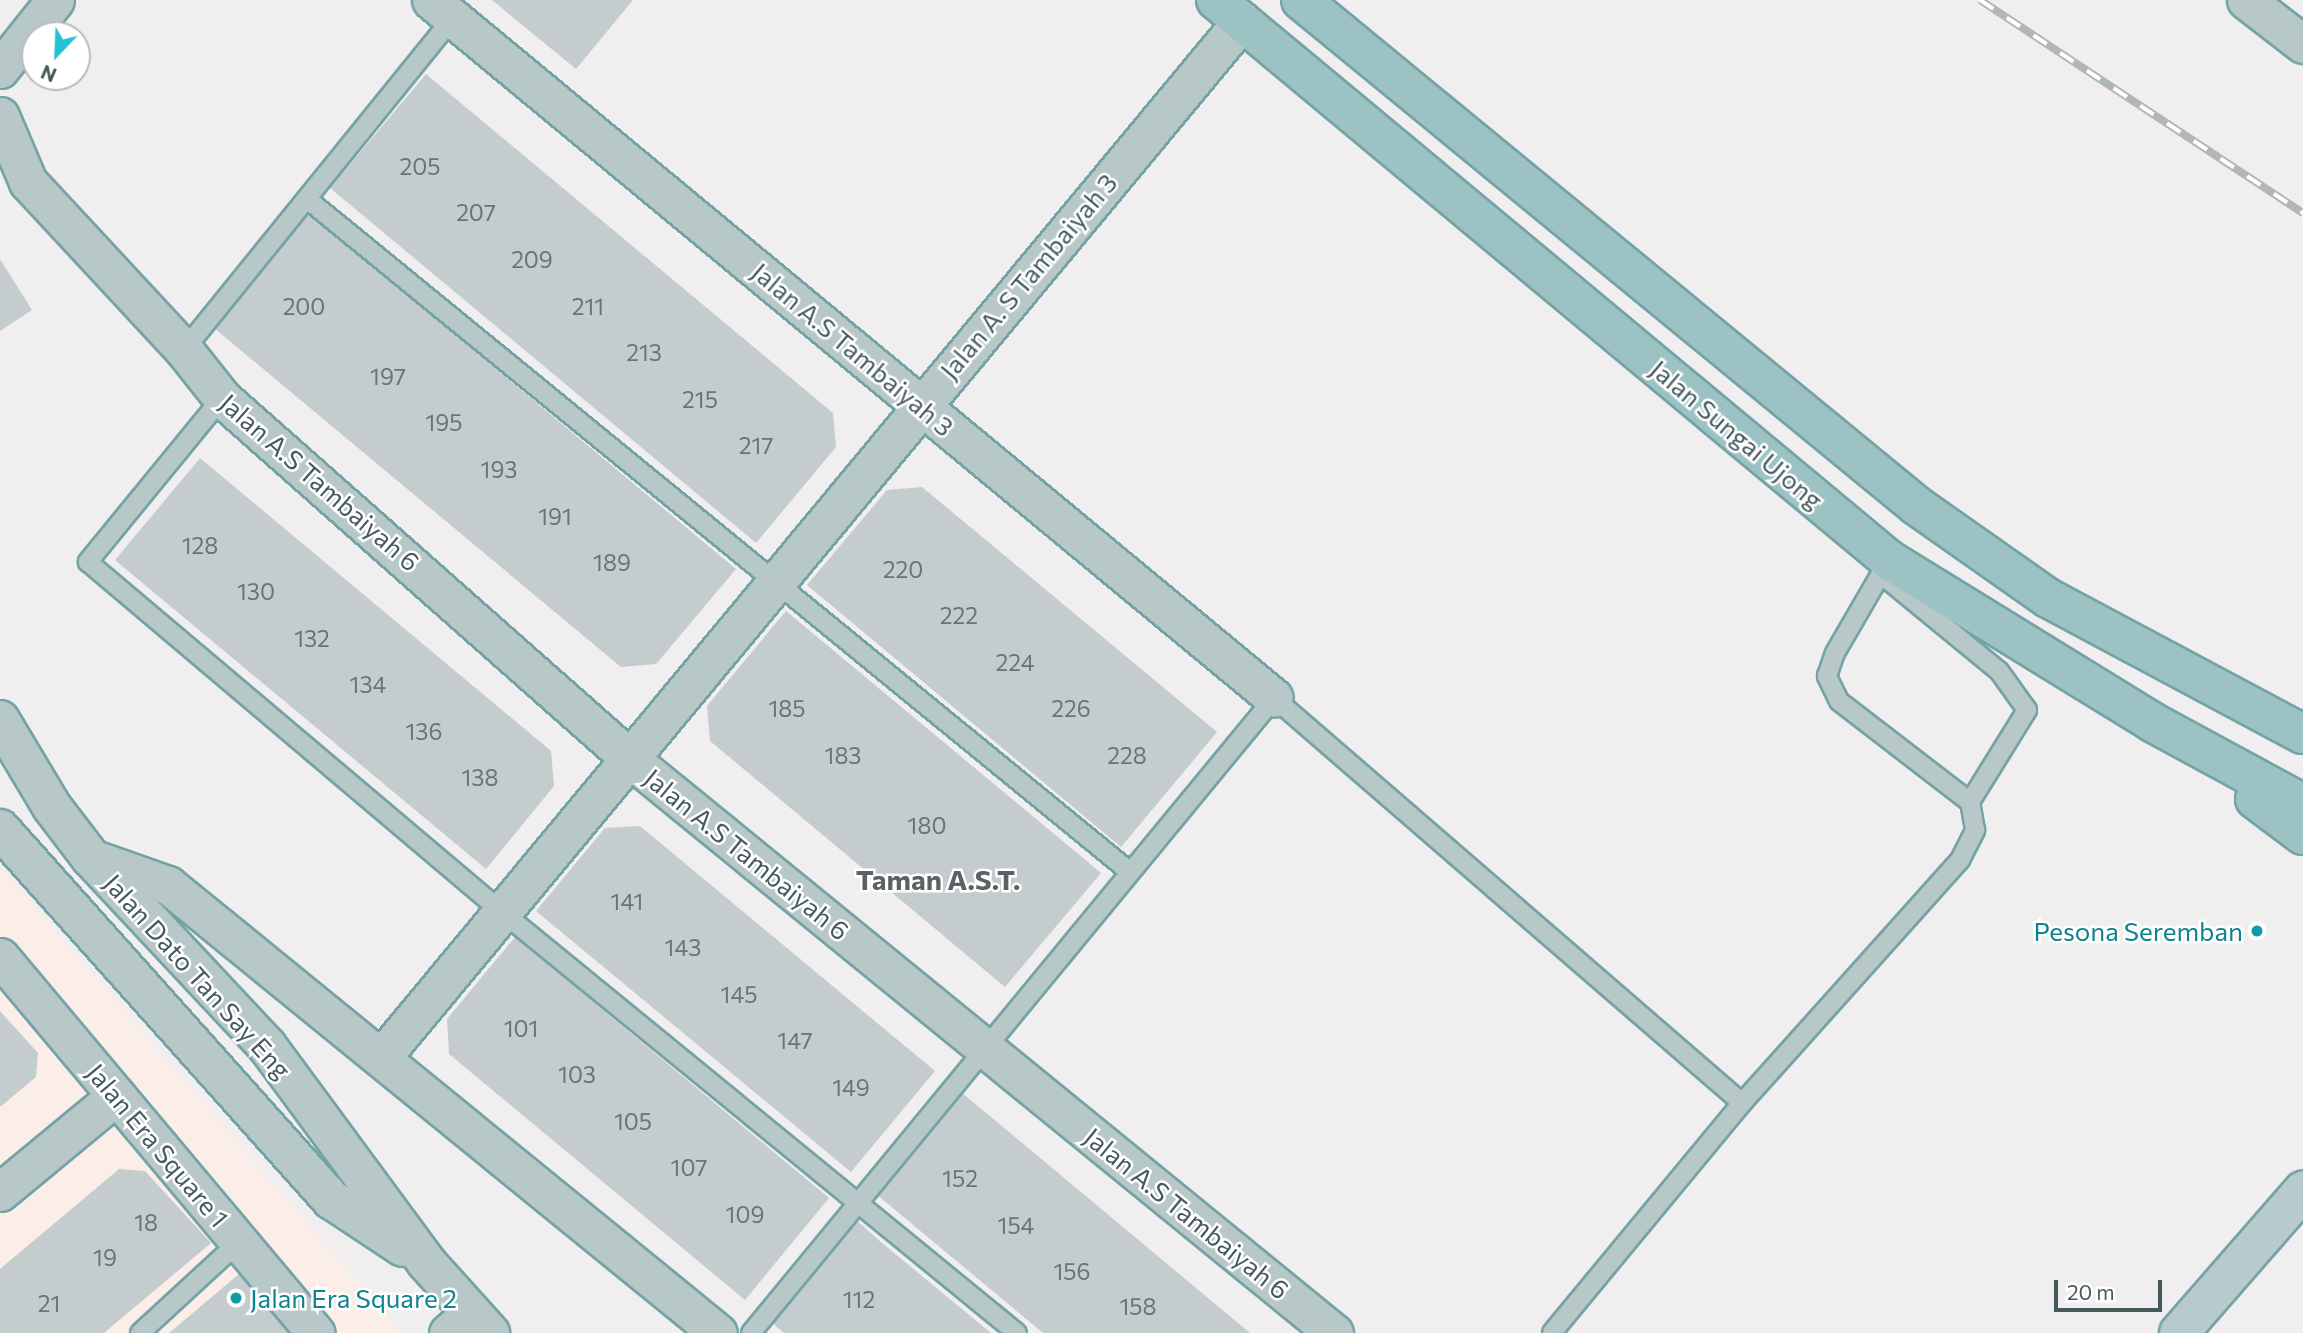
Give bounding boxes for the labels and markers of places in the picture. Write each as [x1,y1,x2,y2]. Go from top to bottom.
place label: Pesona Seremban [2033,915,2243,947]
marker: Pesona Seremban [2249,923,2265,939]
place label: Jalan Era Square 2 [250,1282,457,1314]
marker: Jalan Era Square 2 [228,1290,244,1306]

